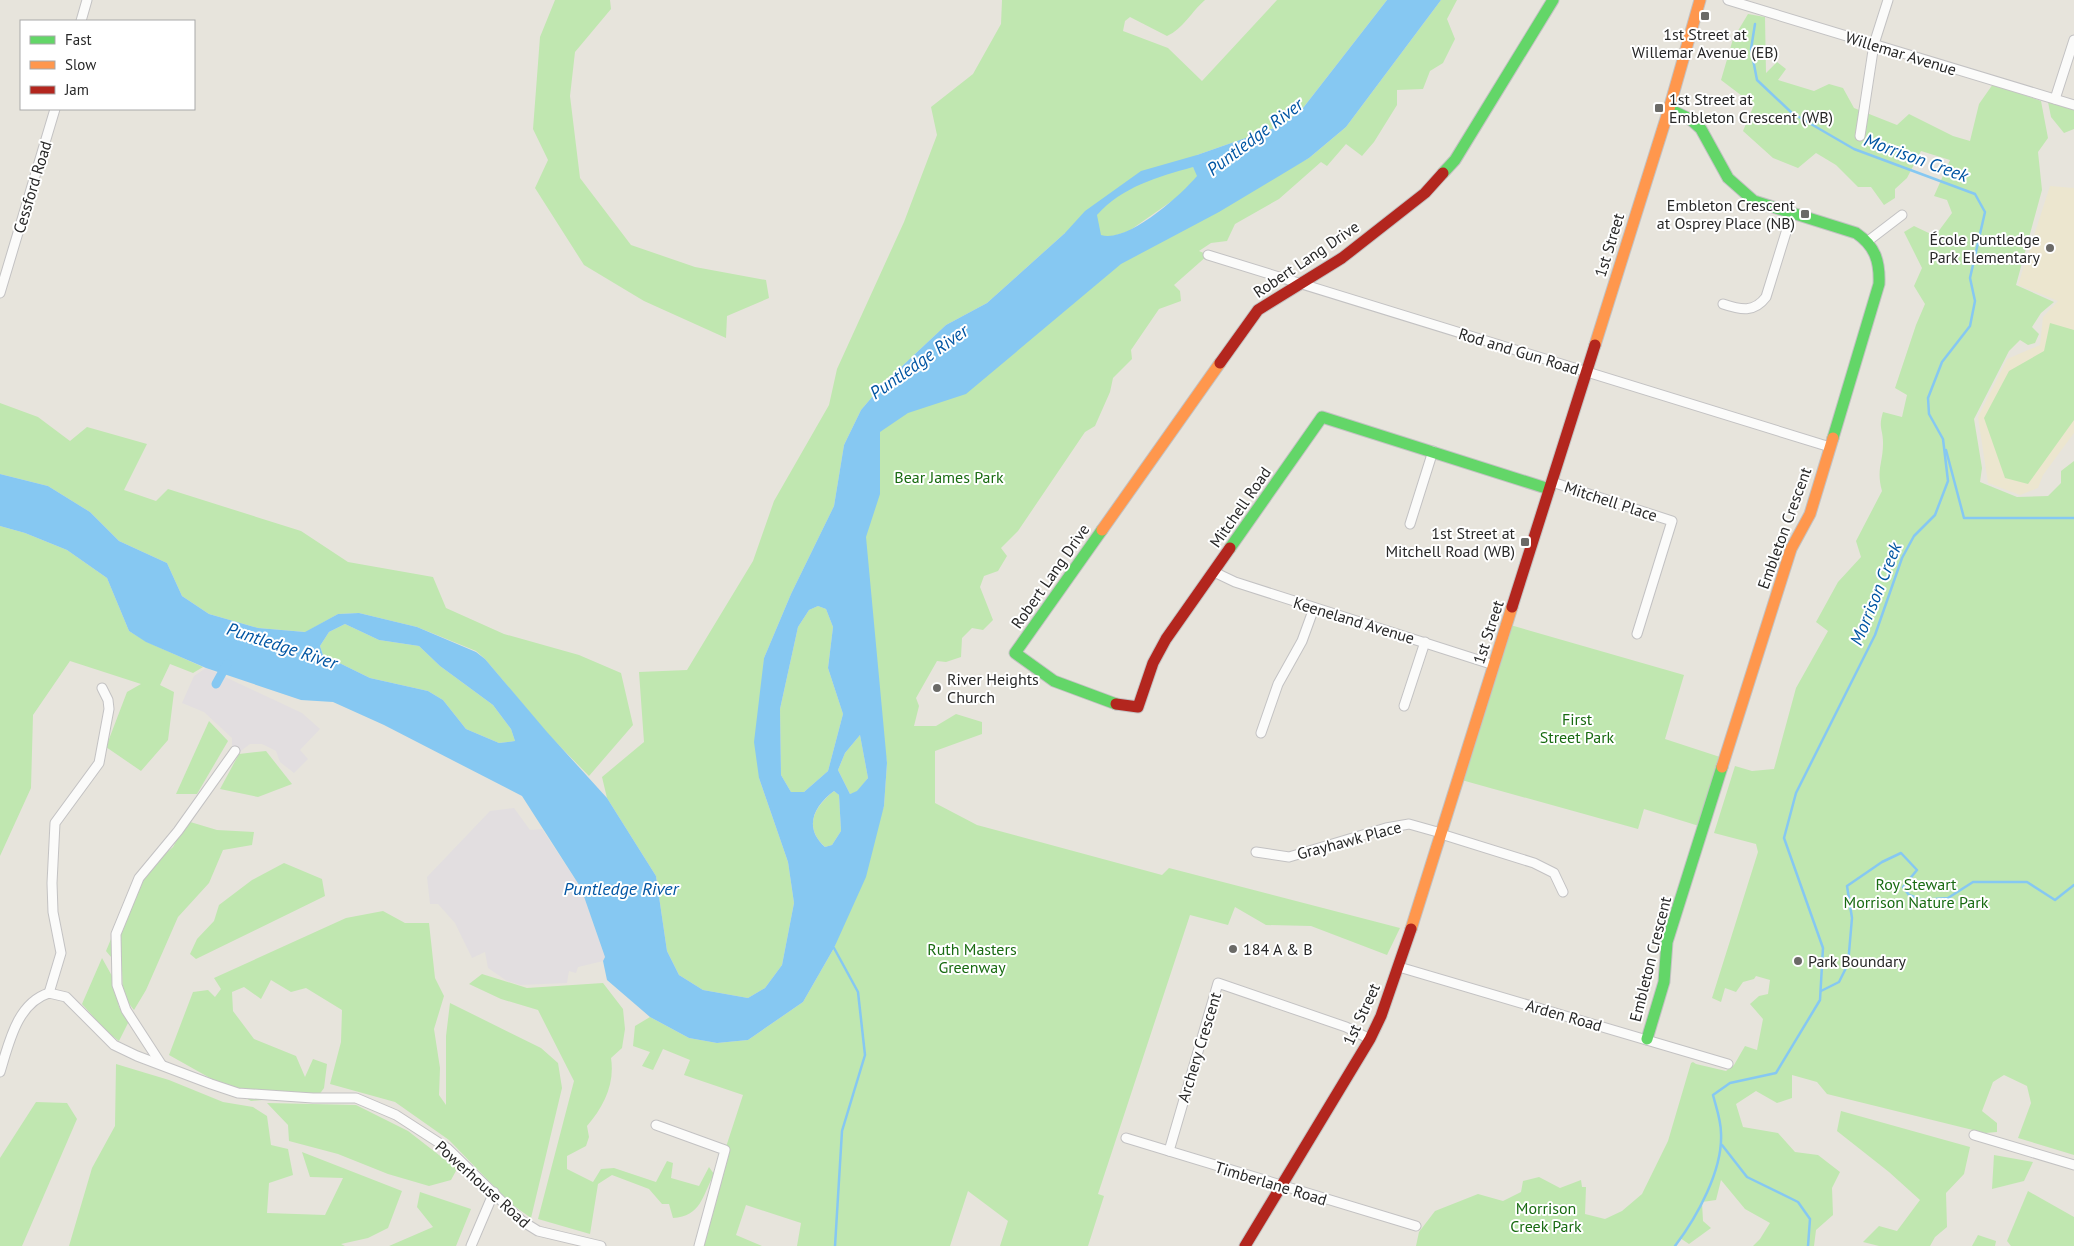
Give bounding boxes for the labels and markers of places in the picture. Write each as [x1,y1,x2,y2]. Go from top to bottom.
marker: 1st Street at Willemar Avenue (EB) [1699,10,1711,22]
place label: 1st Street at Willemar Avenue (EB) [1632,24,1778,62]
place label: 1st Street at Embleton Crescent (WB) [1669,89,1833,127]
marker: 1st Street at Embleton Crescent (WB) [1653,102,1665,114]
place label: Embleton Crescent at Osprey Place (NB) [1657,195,1796,233]
marker: Embleton Crescent at Osprey Place (NB) [1799,208,1811,220]
place label: École Puntledge Park Elementary [1929,229,2041,267]
marker: École Puntledge Park Elementary [2044,242,2056,254]
place label: 1st Street at Mitchell Road (WB) [1385,523,1516,561]
marker: 1st Street at Mitchell Road (WB) [1519,536,1531,548]
place label: River Heights Church [947,669,1039,707]
marker: River Heights Church [931,682,943,694]
place label: 184 A & B [1243,939,1313,959]
marker: 184 A & B [1227,943,1239,955]
place label: Park Boundary [1808,951,1906,971]
marker: Park Boundary [1792,955,1804,967]

